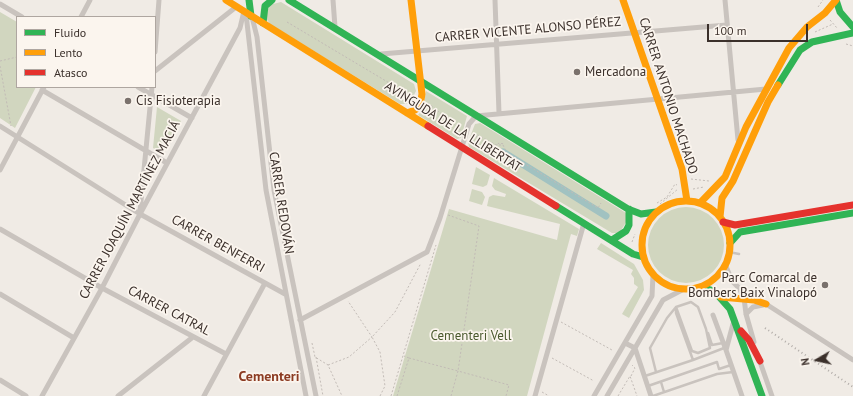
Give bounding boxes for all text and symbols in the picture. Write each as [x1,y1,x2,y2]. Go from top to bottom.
street label: CARRER VICENTE ALONSO PÉREZ [434,14,622,46]
legend [16,16,156,88]
street label: CARRER ANTONIO MACHADO [635,16,701,176]
scale bar [709,16,810,42]
text: 100 m [714,23,747,38]
text: Fluido [54,25,86,40]
text: Lento [54,45,83,60]
place label: Mercadona [585,64,646,80]
text: Atasco [54,65,87,80]
marker: Mercadona [572,67,582,77]
street label: AVINGUDA DE LA LLIBERTAT [382,78,524,176]
place label: Cis Fisioterapia [136,93,221,109]
marker: Cis Fisioterapia [123,96,133,106]
street label: CARRER JOAQUÍN MARTÍNEZ MACIÁ [76,118,184,302]
street label: CARRER REDOVÁN [265,151,297,255]
street label: CARRER BENFERRI [168,212,268,276]
place label: Parc Comarcal de Bombers Baix Vinalopó [688,270,817,301]
marker: Parc Comarcal de Bombers Baix Vinalopó [820,280,830,290]
street label: CARRER CATRAL [125,283,213,339]
park label: Cementeri Vell [431,328,511,344]
north arrow [797,340,837,380]
text: N [798,357,813,367]
district label: Cementeri [238,369,300,385]

